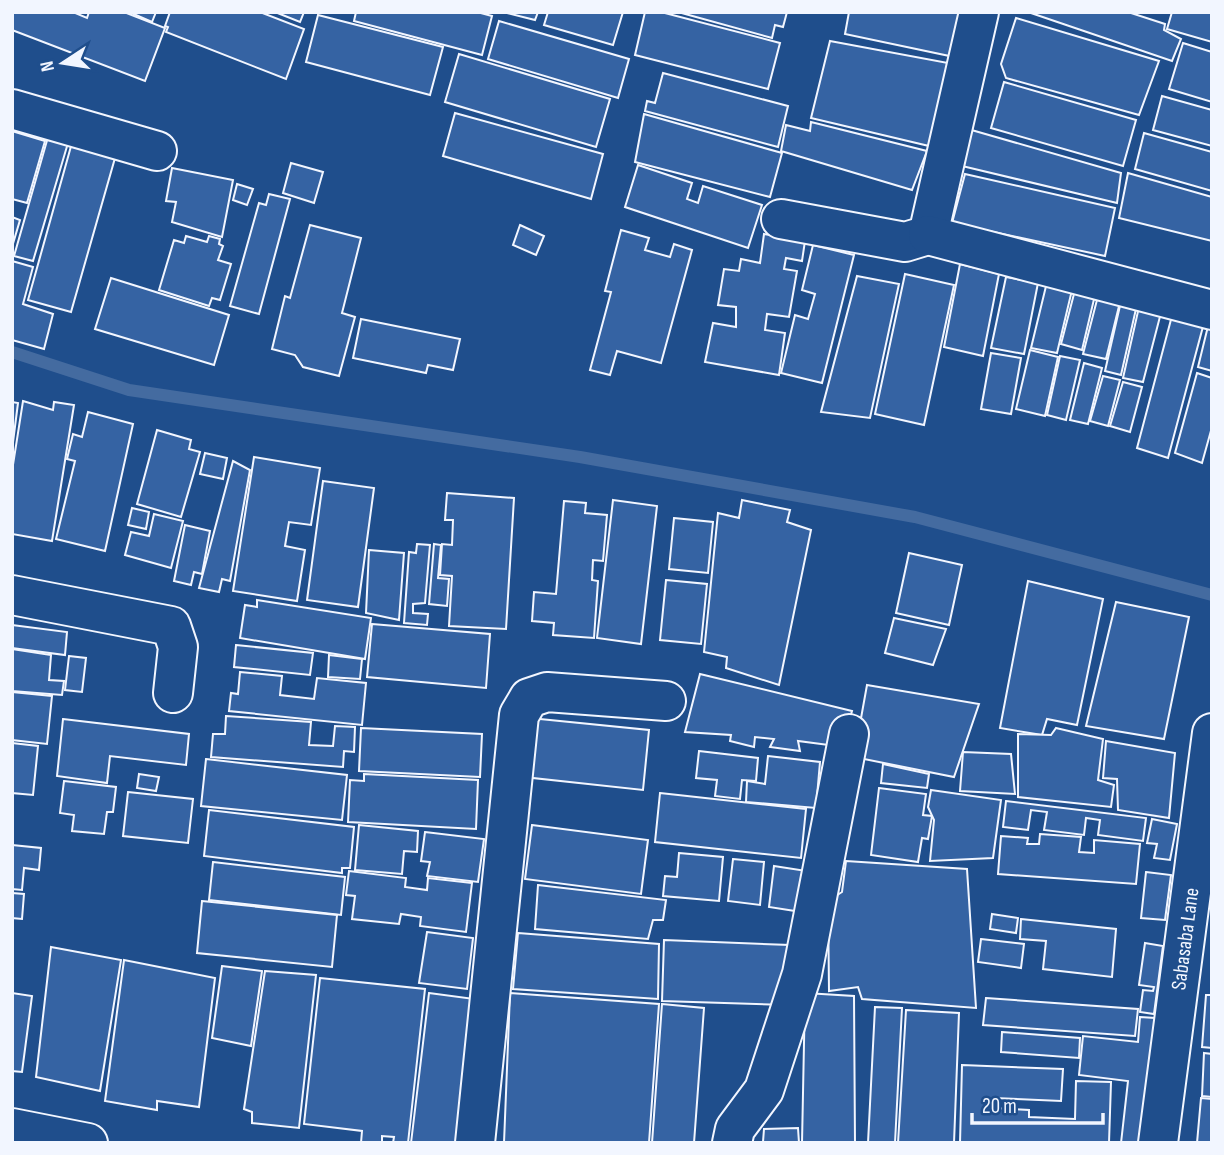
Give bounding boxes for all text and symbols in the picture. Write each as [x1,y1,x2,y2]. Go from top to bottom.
north arrow [28,28,98,98]
text: N [36,59,60,74]
street label: Sabasaba Lane [1166,886,1204,991]
scale bar [972,1082,1103,1126]
text: 20 m [982,1094,1017,1119]

